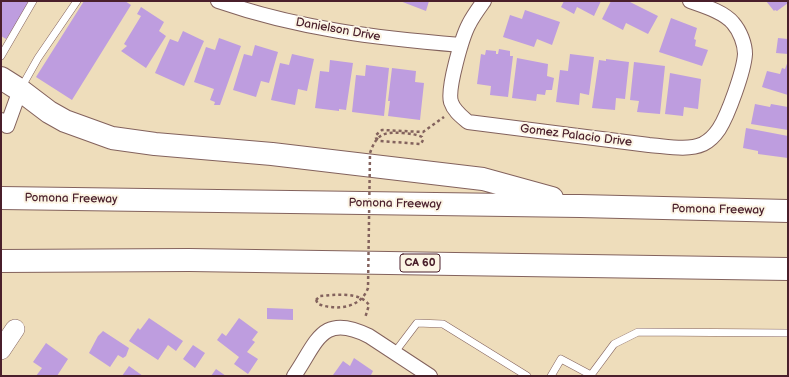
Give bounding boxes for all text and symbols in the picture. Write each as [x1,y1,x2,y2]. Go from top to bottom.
street label: Danielson Drive [295,15,381,45]
street label: Gomez Palacio Drive [519,122,633,150]
street label: Pomona Freeway [24,191,118,207]
street label: Pomona Freeway [348,196,442,212]
street label: Pomona Freeway [671,202,765,218]
road number: CA 60 [400,254,440,272]

